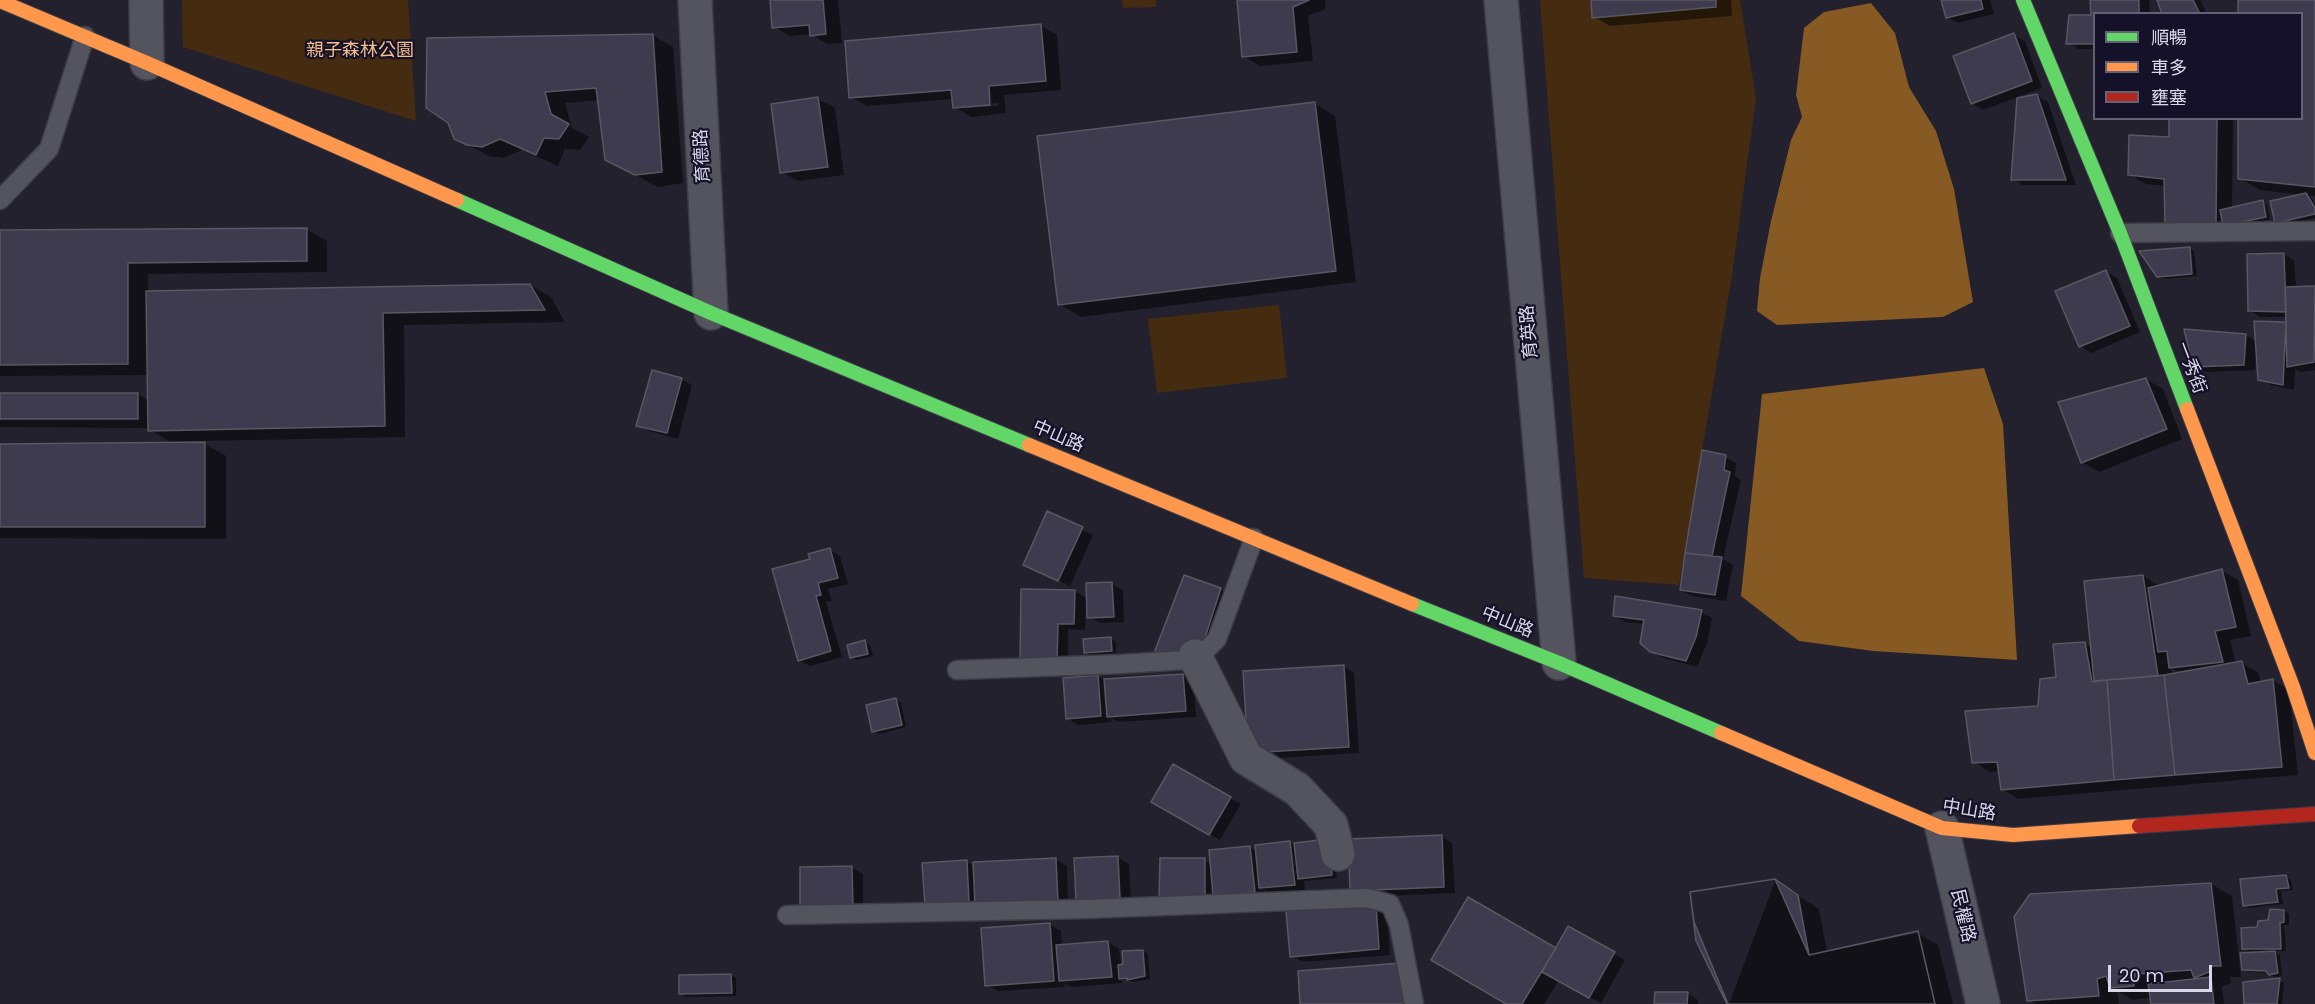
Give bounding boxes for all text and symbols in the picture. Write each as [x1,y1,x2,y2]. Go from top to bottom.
legend [2093,12,2303,120]
text: 順暢 [2151,25,2187,50]
park label: 親子森林公園 [306,40,414,62]
text: 車多 [2151,55,2187,80]
text: 壅塞 [2151,85,2187,110]
street label: 育德路 [691,128,715,184]
street label: 育英路 [1517,304,1543,360]
street label: 一秀街 [2170,339,2210,397]
street label: 中山路 [1029,417,1087,457]
street label: 中山路 [1478,603,1536,643]
street label: 中山路 [1941,796,1997,826]
street label: 民權路 [1945,887,1979,945]
scale bar [2111,953,2214,991]
text: 20 m [2119,963,2164,988]

